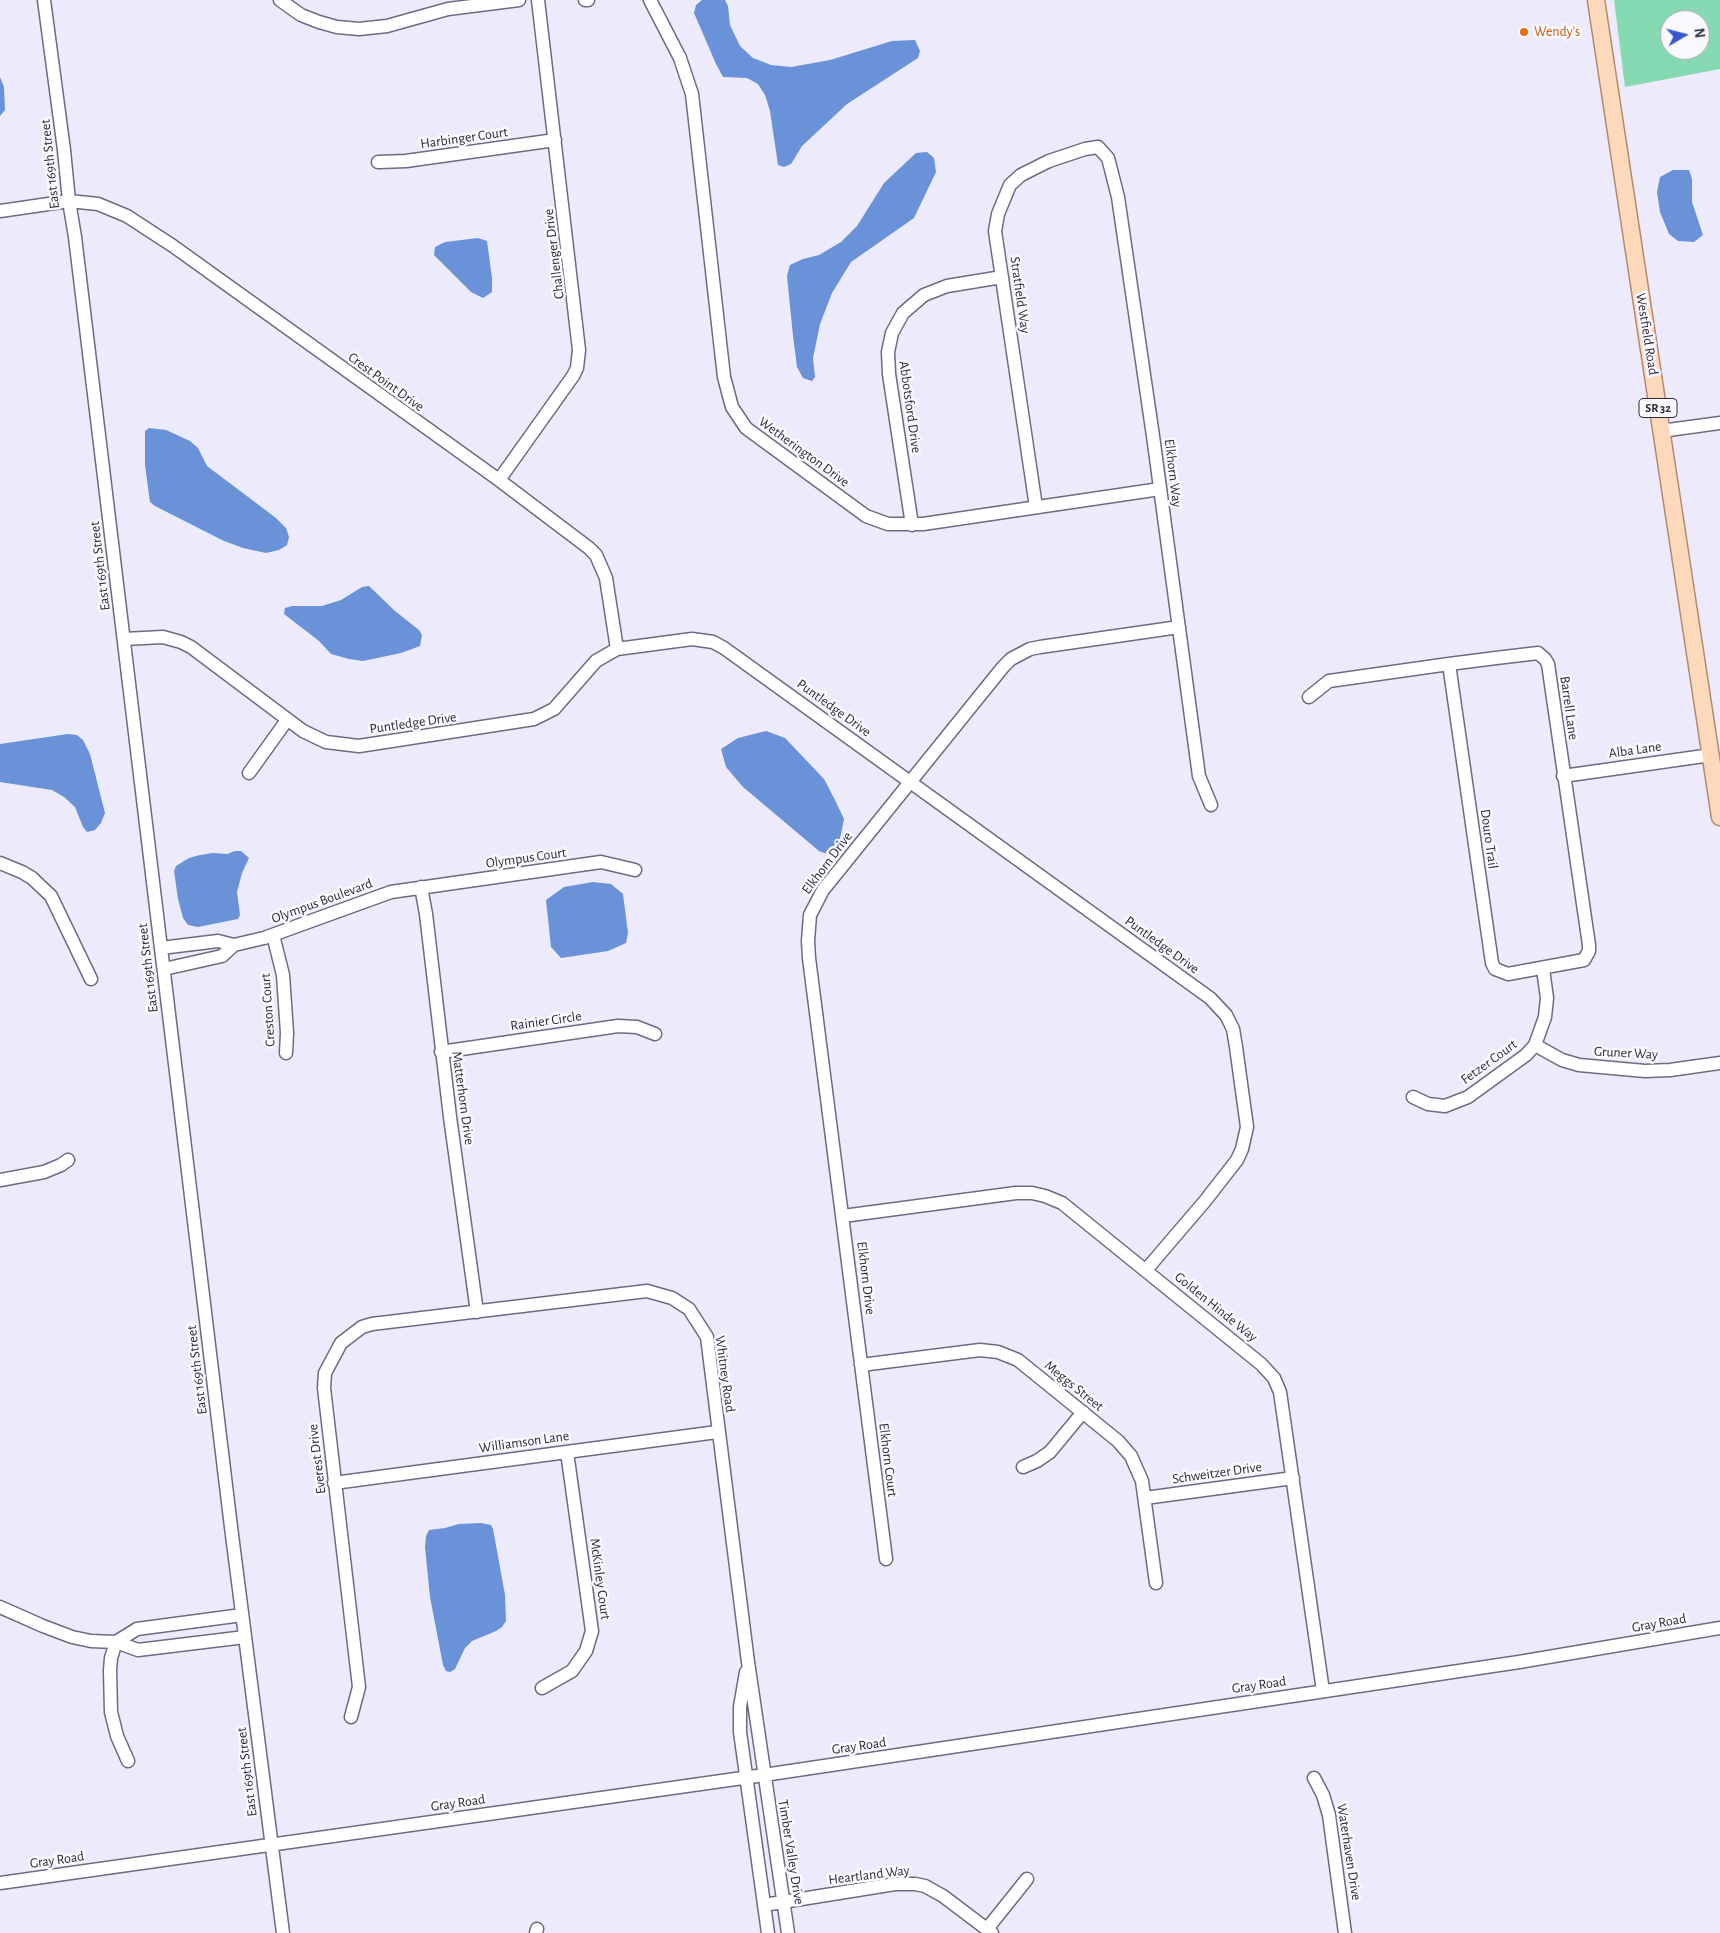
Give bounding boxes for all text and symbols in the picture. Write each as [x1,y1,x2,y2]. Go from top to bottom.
north arrow [1660,10,1710,60]
place label: Wendy's [1534,24,1580,40]
marker: Wendy's [1518,26,1530,38]
text: N [1691,27,1706,39]
street label: East 169th Street [37,118,63,210]
street label: Harbinger Court [419,124,509,152]
street label: Challenger Drive [540,208,568,300]
street label: Stratfield Way [1006,255,1034,335]
street label: Westfield Road [1632,292,1662,376]
street label: Crest Point Drive [345,349,427,415]
street label: Abbotsford Drive [895,360,925,454]
road number: SR 32 [1639,398,1677,418]
street label: Wetherington Drive [755,413,853,491]
street label: Elkhorn Way [1160,438,1186,508]
street label: East 169th Street [86,520,114,612]
street label: Puntledge Drive [794,675,874,741]
street label: Barrell Lane [1556,675,1582,741]
street label: Puntledge Drive [368,709,458,737]
street label: Alba Lane [1607,738,1663,762]
street label: Douro Trail [1476,808,1502,870]
street label: Elkhorn Drive [798,828,856,898]
street label: Olympus Court [485,844,567,872]
street label: Olympus Boulevard [269,875,375,927]
street label: Puntledge Drive [1122,912,1202,978]
street label: East 169th Street [134,922,162,1014]
street label: Creston Court [257,973,279,1047]
street label: Rainier Circle [509,1008,583,1034]
street label: Fetzer Court [1458,1036,1520,1088]
street label: Gruner Way [1594,1043,1658,1063]
street label: Matterhorn Drive [448,1050,478,1146]
street label: Elkhorn Drive [853,1240,879,1316]
street label: Golden Hinde Way [1171,1268,1261,1346]
street label: East 169th Street [183,1324,211,1416]
street label: Whitney Road [711,1335,739,1413]
street label: Meggs Street [1041,1357,1107,1415]
street label: Elkhorn Court [875,1422,901,1498]
street label: Everest Drive [304,1423,330,1495]
street label: Williamson Lane [478,1427,570,1457]
street label: Schweitzer Drive [1171,1458,1263,1488]
street label: McKinley Court [586,1537,614,1621]
street label: Gray Road [1630,1610,1688,1636]
street label: Gray Road [1231,1673,1287,1697]
street label: East 169th Street [233,1726,261,1818]
street label: Gray Road [831,1734,887,1758]
street label: Gray Road [430,1791,486,1815]
street label: Timber Valley Drive [774,1798,808,1906]
street label: Waterhaven Drive [1333,1802,1365,1902]
street label: Gray Road [29,1848,85,1872]
street label: Heartland Way [827,1862,911,1888]

